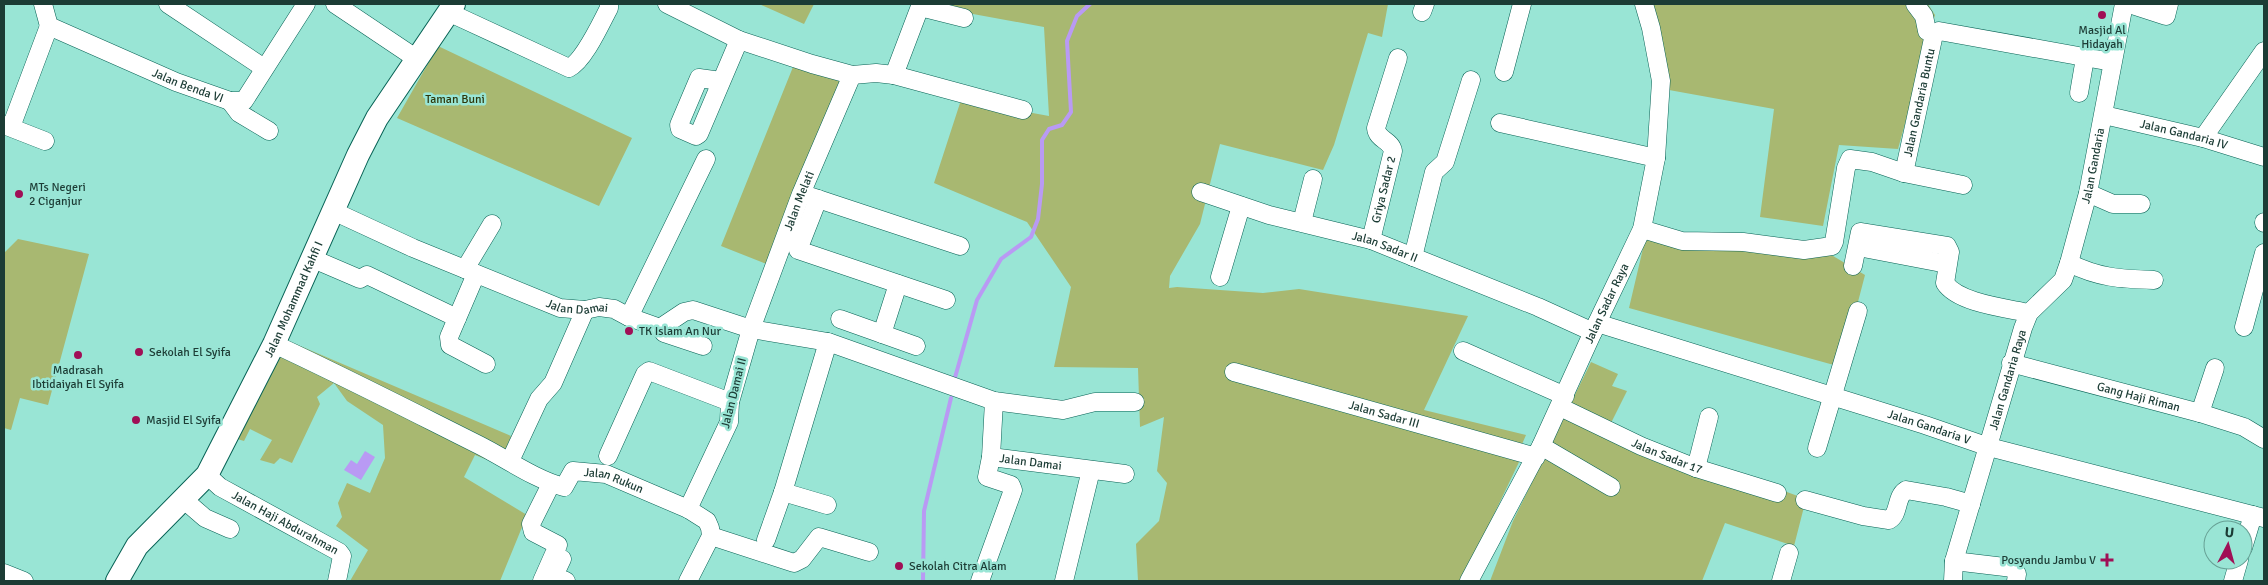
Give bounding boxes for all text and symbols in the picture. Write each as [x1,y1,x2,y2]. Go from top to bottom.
marker: Masjid Al Hidayah [2096,9,2108,21]
place label: Masjid Al Hidayah [2078,23,2126,52]
street label: Jalan Gandaria Buntu [1900,47,1938,158]
street label: Jalan Benda VI [150,65,226,106]
park label: Taman Buni [425,92,485,107]
street label: Jalan Gandaria IV [2138,116,2229,153]
street label: Jalan Gandaria [2078,126,2108,205]
street label: Griya Sadar 2 [1368,155,1399,225]
street label: Jalan Melati [781,169,817,233]
place label: MTs Negeri 2 Ciganjur [29,180,86,209]
marker: MTs Negeri 2 Ciganjur [13,188,25,200]
street label: Jalan Sadar II [1350,228,1420,266]
street label: Jalan Mohammad Kahfi I [261,239,326,360]
street label: Jalan Sadar Raya [1581,261,1632,346]
street label: Jalan Damai [544,296,609,318]
place label: TK Islam An Nur [639,324,722,339]
marker: TK Islam An Nur [623,325,635,337]
street label: Jalan Gandaria Raya [1986,328,2030,432]
place label: Sekolah El Syifa [149,345,231,360]
marker: Sekolah El Syifa [133,346,145,358]
marker: Madrasah Ibtidaiyah El Syifa [72,349,84,361]
street label: Jalan Damai II [718,356,750,430]
place label: Madrasah Ibtidaiyah El Syifa [32,363,124,392]
street label: Gang Haji Riman [2095,379,2182,415]
street label: Jalan Sadar III [1347,397,1421,431]
street label: Jalan Gandaria V [1886,406,1973,448]
place label: Masjid El Syifa [146,413,221,428]
marker: Masjid El Syifa [130,414,142,426]
street label: Jalan Sadar 17 [1629,435,1704,477]
street label: Jalan Damai [999,451,1063,473]
street label: Jalan Rukun [583,465,646,497]
street label: Jalan Haji Abdurahman [229,487,341,558]
north arrow [2203,520,2253,570]
text: U [2224,524,2235,542]
place label: Posyandu Jambu V [2001,553,2096,568]
marker: Posyandu Jambu V [2100,553,2114,567]
place label: Sekolah Citra Alam [909,559,1007,574]
marker: Sekolah Citra Alam [893,560,905,572]

